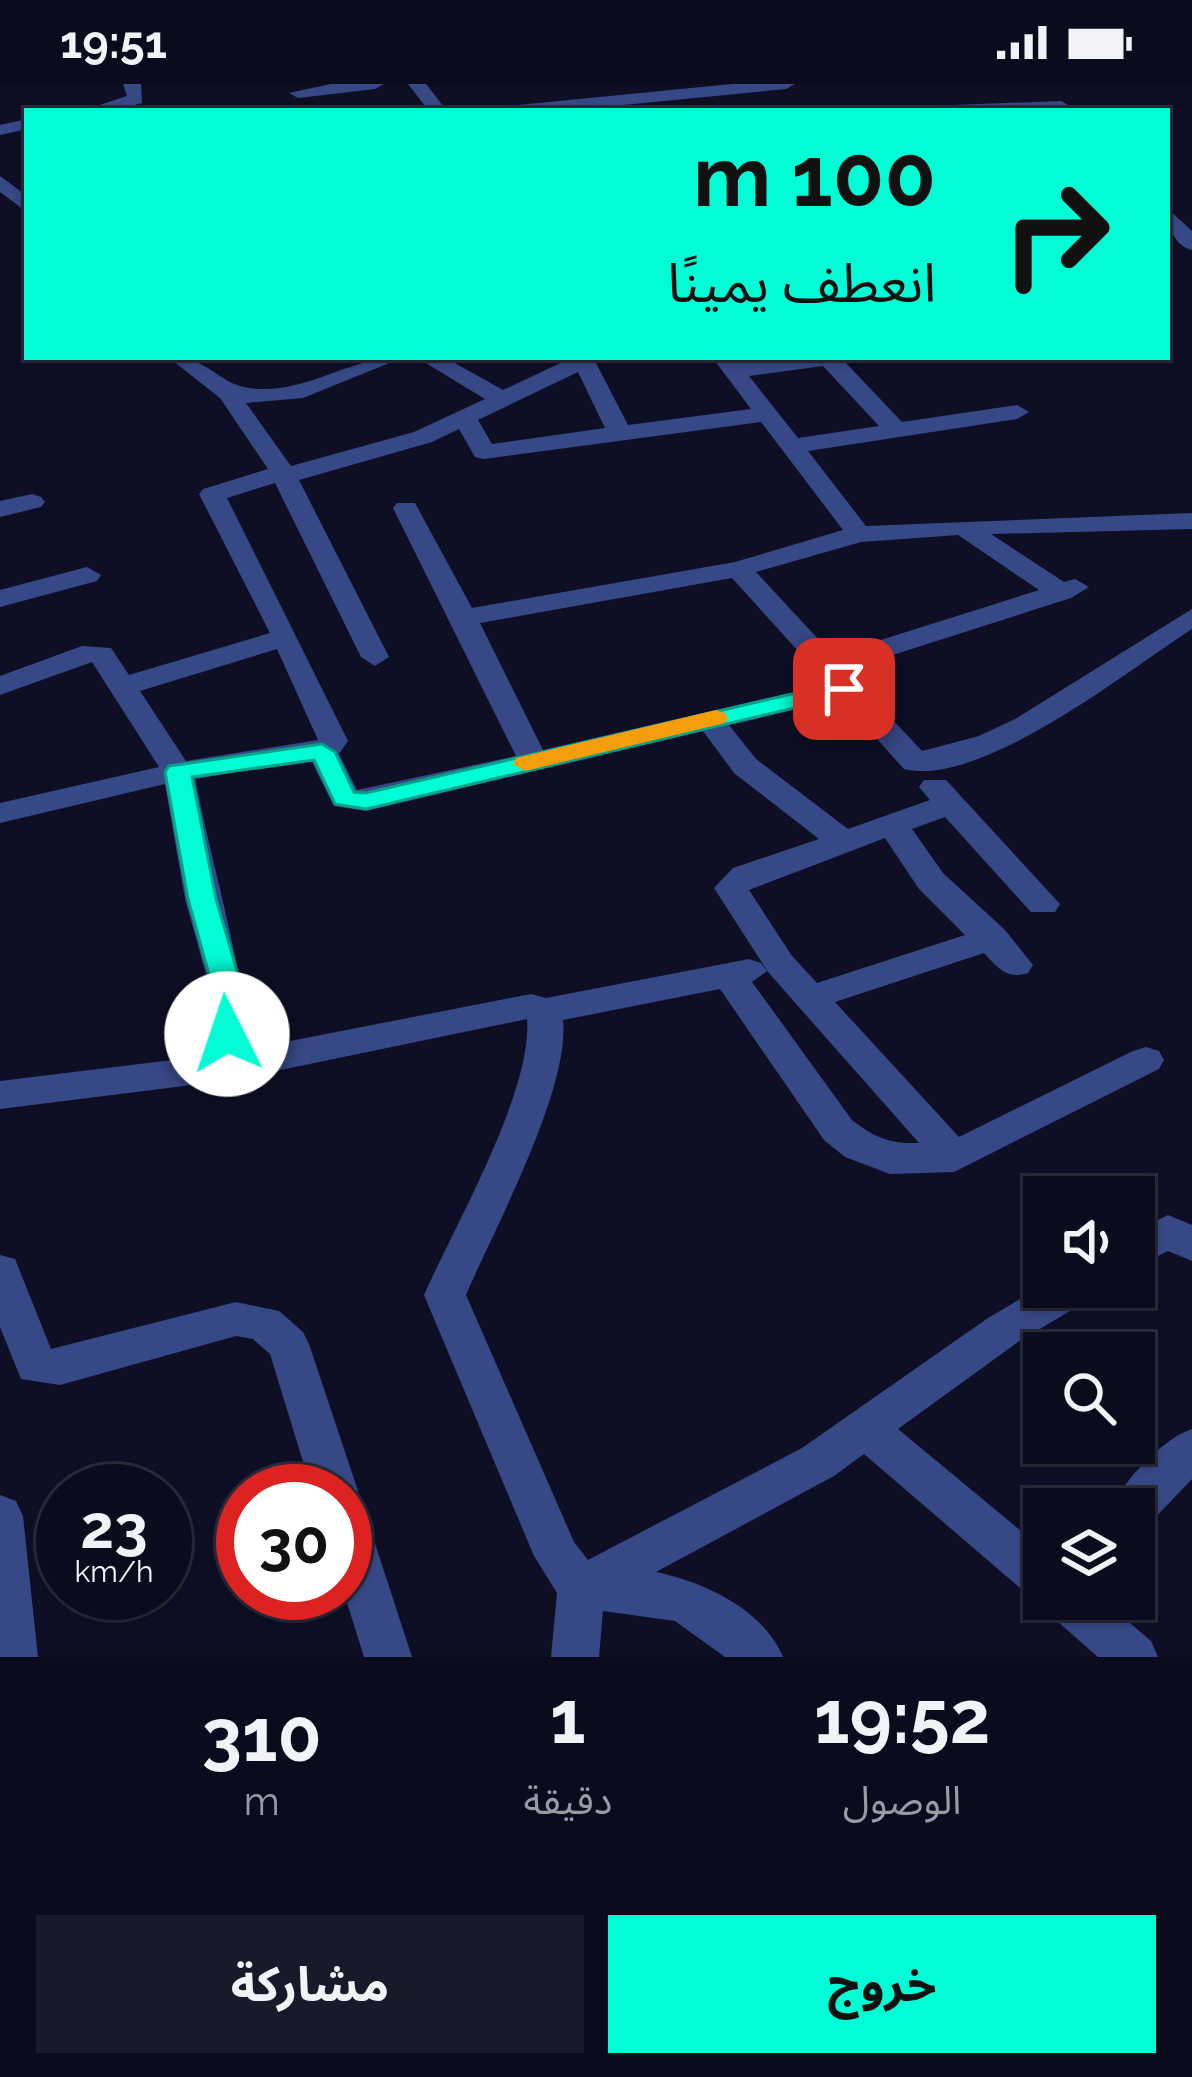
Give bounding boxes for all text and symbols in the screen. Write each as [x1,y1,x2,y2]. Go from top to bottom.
text: 19:51 [60,16,167,69]
text: 100 m [693,127,936,226]
icon: right [978,156,1134,312]
text: انعطف يمينًا [667,251,936,315]
pin [793,638,895,740]
icon: arrive [811,656,877,722]
position arrow [164,971,290,1097]
map controls [1023,1176,1155,1620]
button: sound [1023,1176,1155,1308]
button: search [1023,1332,1155,1464]
speed limit sign: 30 [216,1464,372,1620]
button: layers [1023,1488,1155,1620]
text: 23 [80,1492,148,1562]
text: km/h [74,1554,154,1589]
text: 1 [550,1675,586,1760]
text: 19:52 [814,1675,990,1760]
text: 310 [202,1693,322,1778]
text: دقيقة [523,1777,612,1823]
text: الوصول [843,1777,961,1823]
text: m [244,1778,280,1824]
button: مشاركة [36,1915,584,2053]
button: خروج [608,1915,1156,2053]

